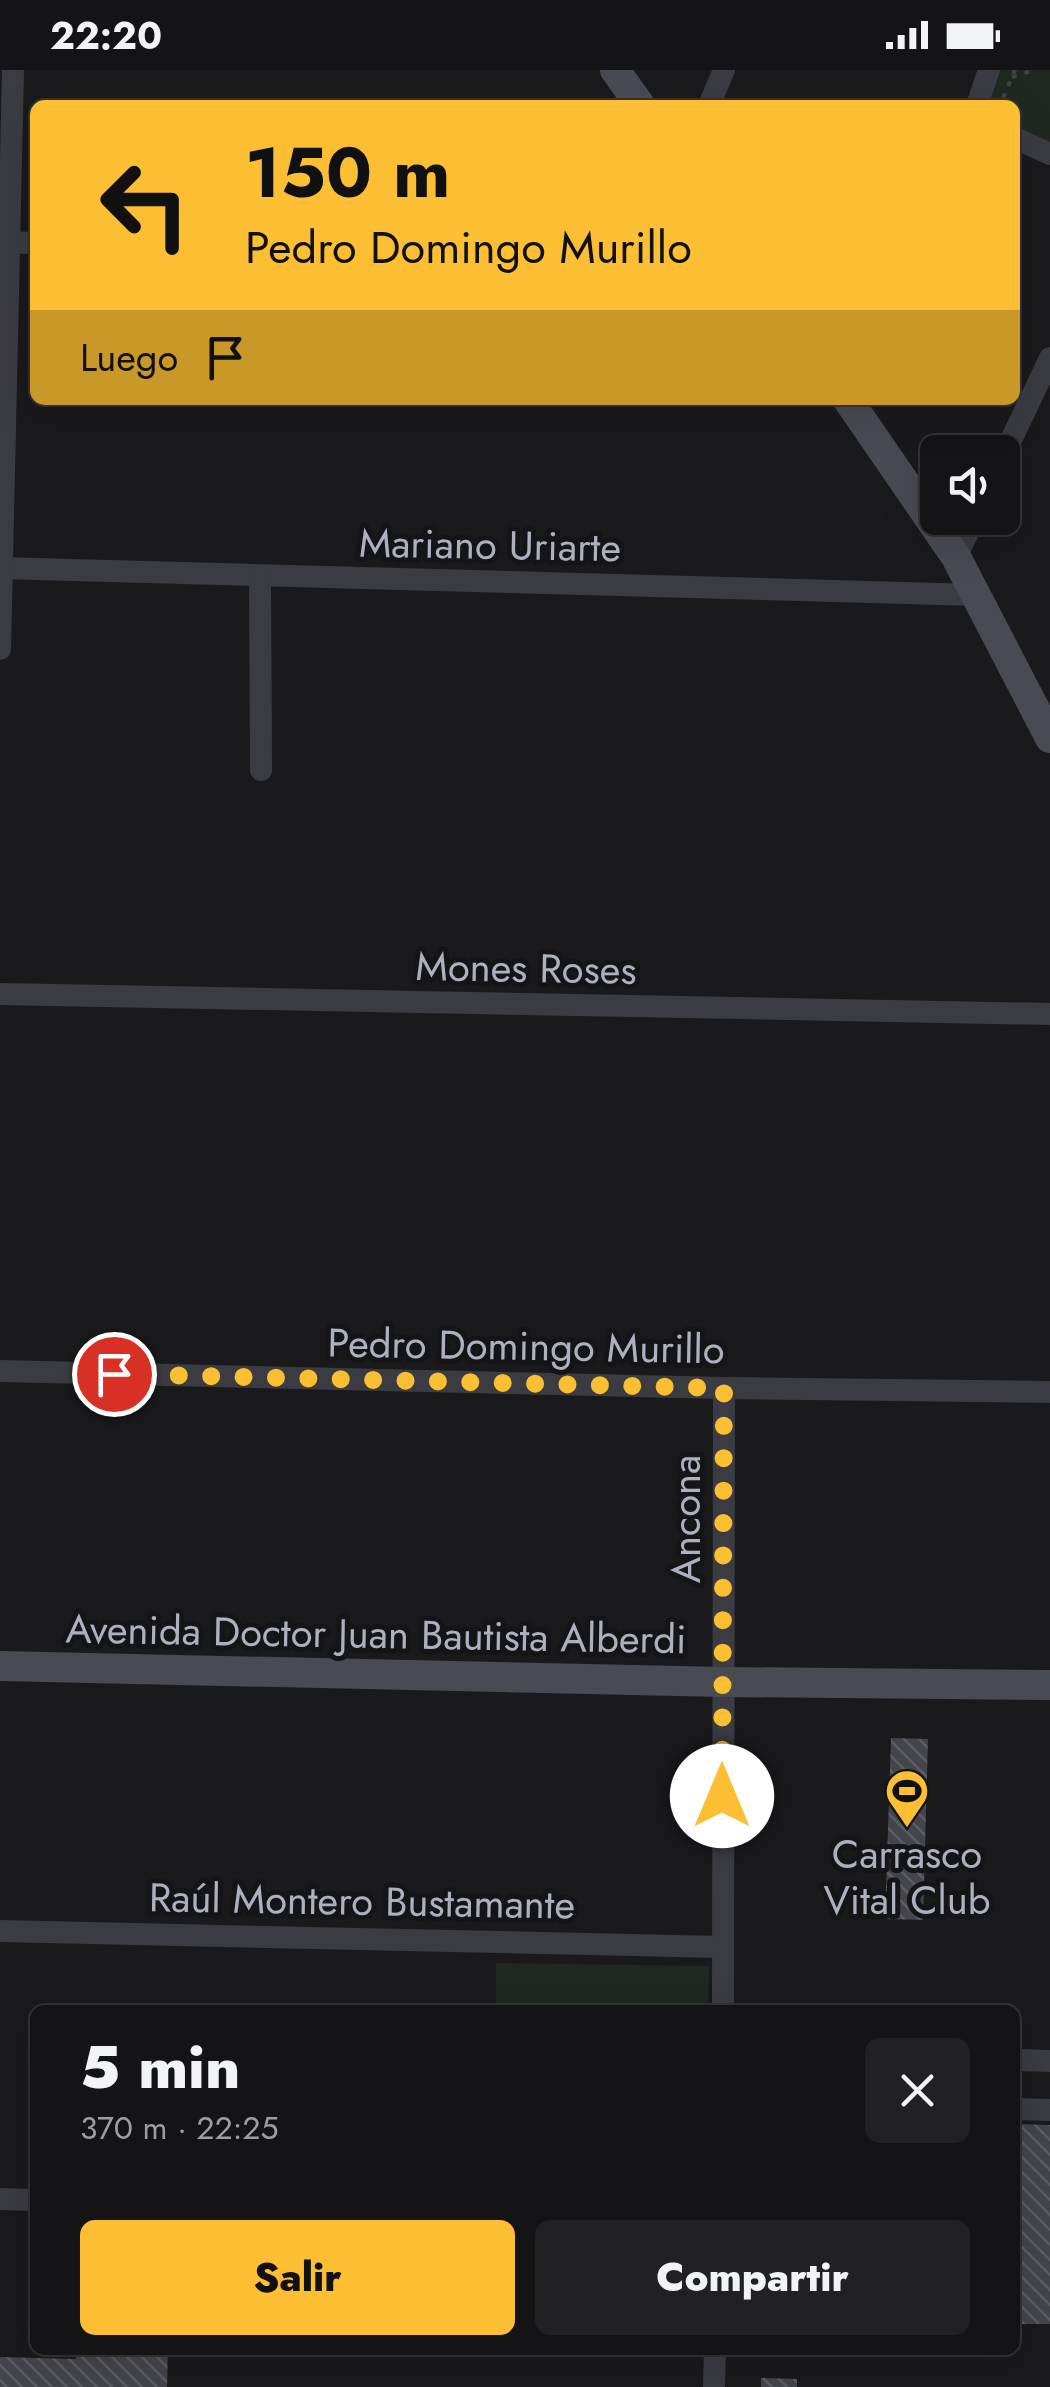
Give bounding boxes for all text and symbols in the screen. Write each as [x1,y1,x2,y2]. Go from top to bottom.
text: 22:20 [50,8,162,63]
text: 150 m [245,122,451,223]
icon: left [80,140,210,270]
text: Pedro Domingo Murillo [245,215,692,280]
text: Luego [80,330,178,385]
icon: arrive [198,330,253,385]
map controls [920,435,1020,535]
button: sound [920,435,1020,535]
street label: Mariano Uriarte [358,514,622,576]
street label: Mones Roses [415,937,637,999]
street label: Pedro Domingo Murillo [327,1314,725,1378]
pin [72,1332,157,1417]
icon: arrive [87,1347,142,1402]
street label: Ancona [657,1455,715,1583]
street label: Avenida Doctor Juan Bautista Alberdi [65,1600,687,1668]
position arrow [670,1744,774,1848]
sports icon: Carrasco Vital Club [884,1768,930,1829]
place label: Carrasco Vital Club [823,1825,991,1929]
street label: Raúl Montero Bustamante [148,1868,576,1934]
text: 5 min [80,2024,240,2111]
button: close [865,2038,970,2143]
text: 370 m · 22:25 [80,2105,279,2151]
button: Salir [80,2220,515,2335]
button: Compartir [535,2220,970,2335]

